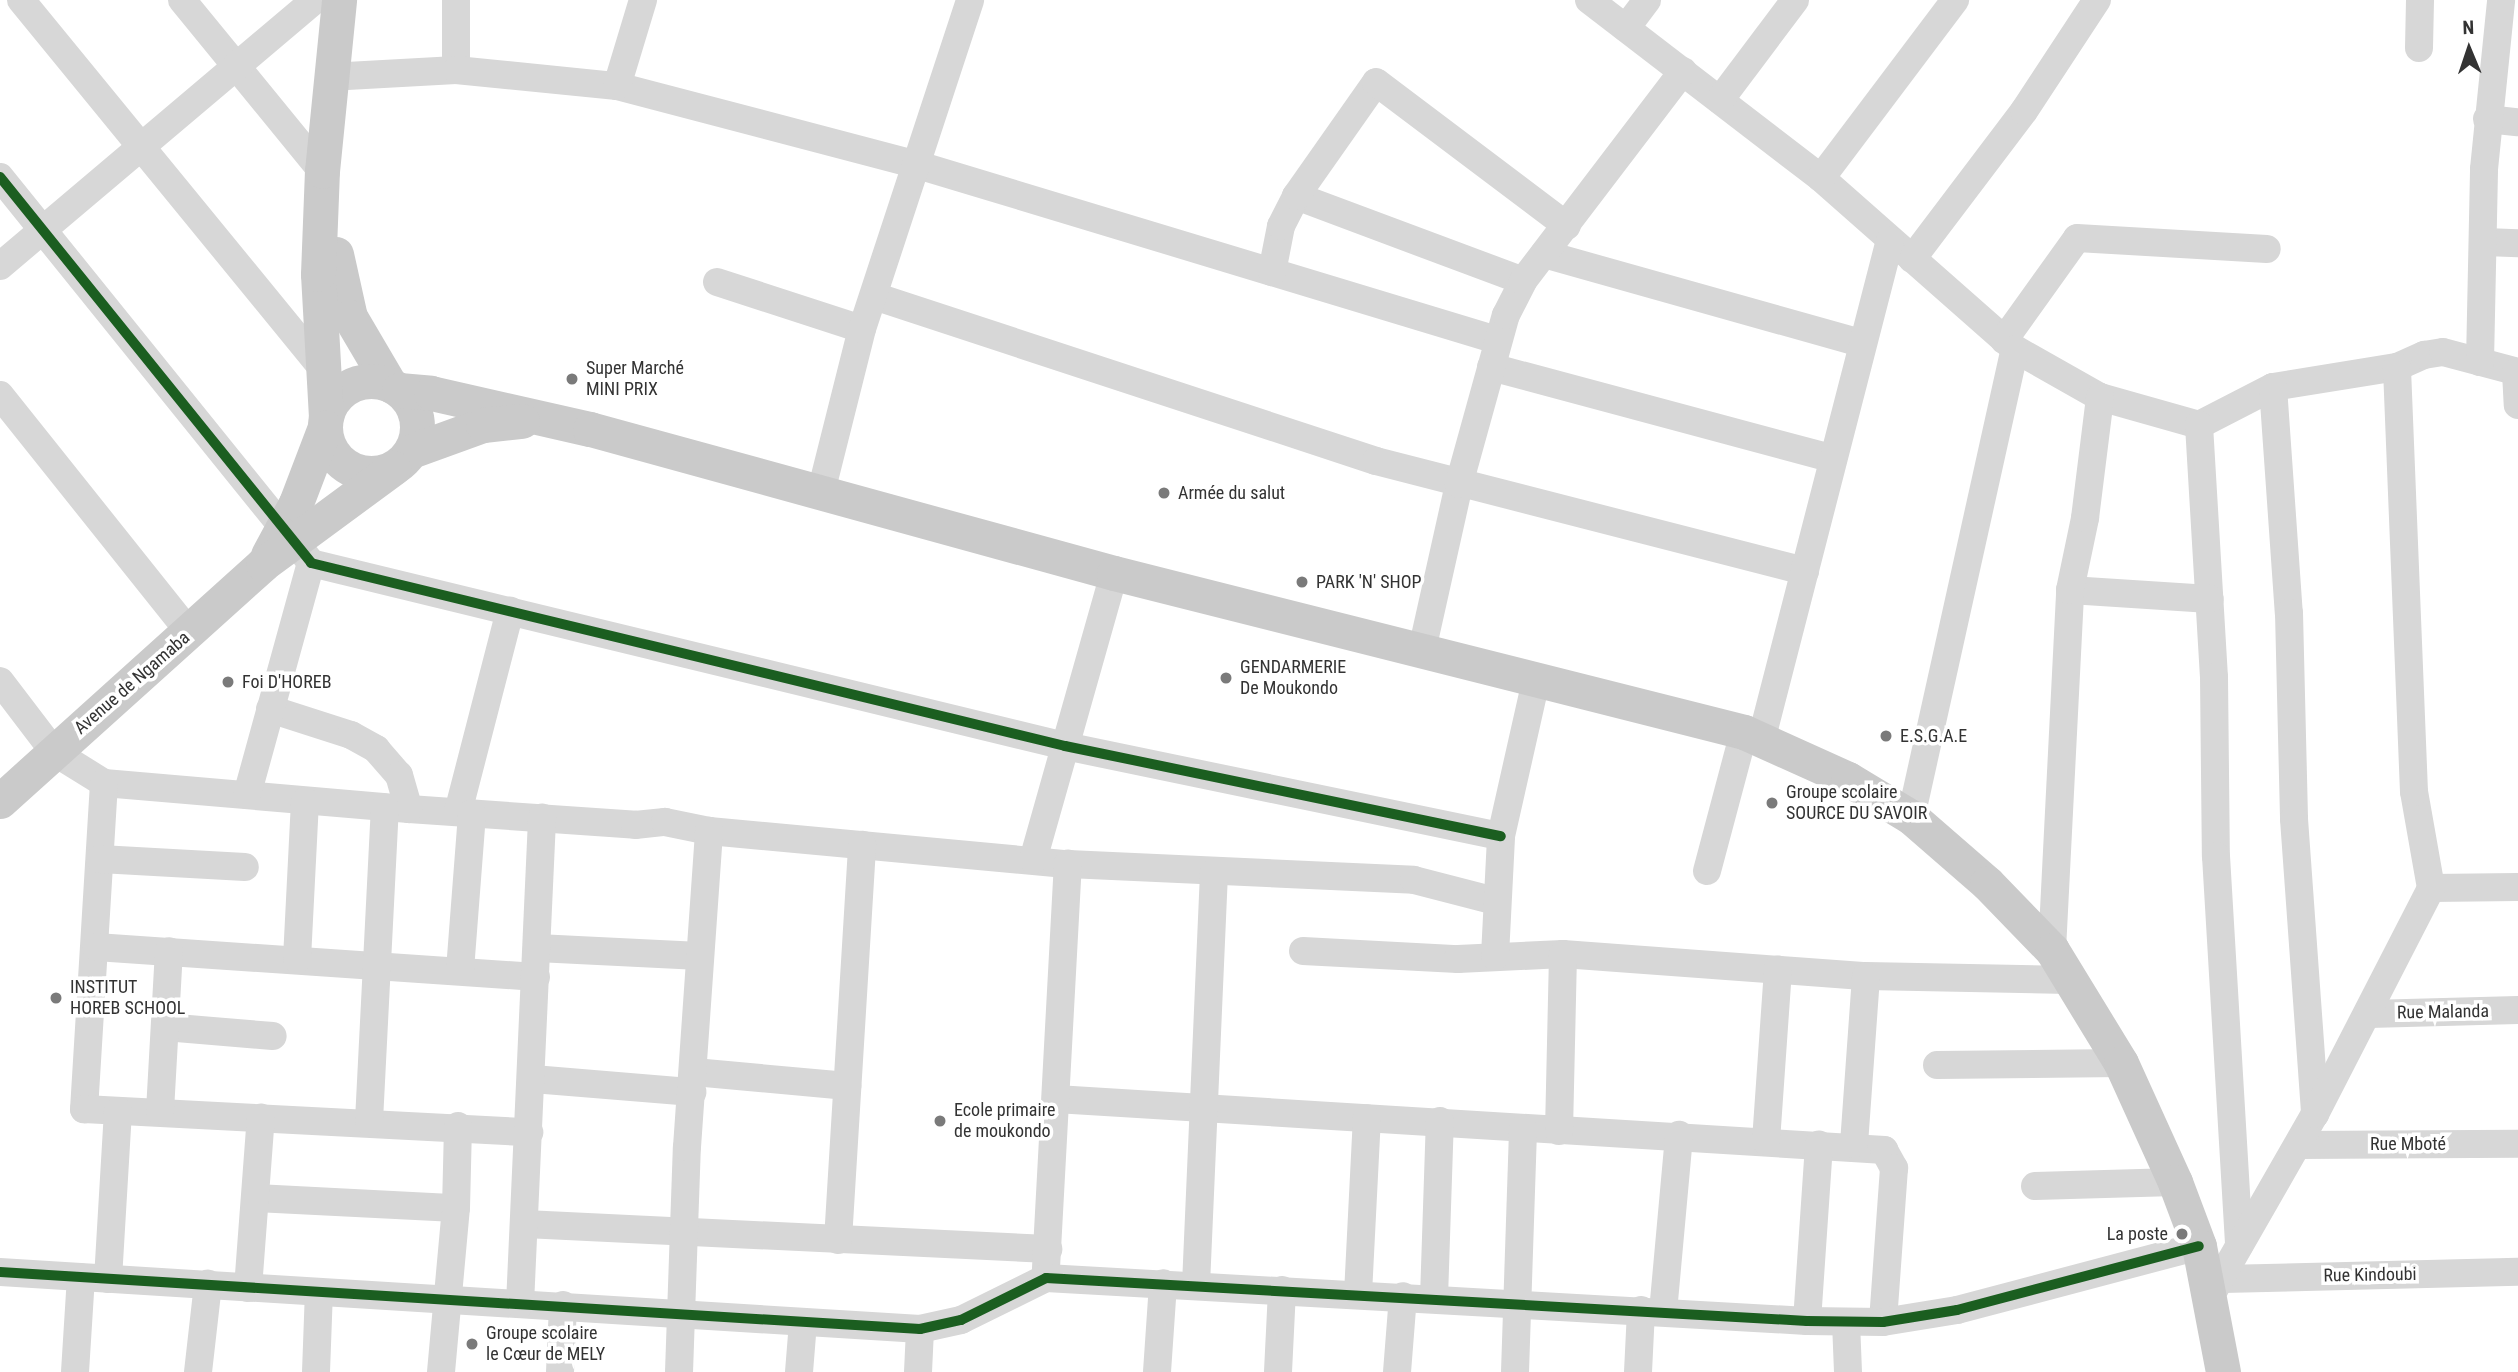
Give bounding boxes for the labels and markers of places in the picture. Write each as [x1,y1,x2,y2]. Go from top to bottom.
place label: Super Marché MINI PRIX [586,358,684,400]
marker: Super Marché MINI PRIX [564,371,580,387]
place label: Armée du salut [1178,482,1285,504]
marker: Armée du salut [1156,485,1172,501]
place label: PARK 'N' SHOP [1316,571,1422,593]
marker: PARK 'N' SHOP [1294,574,1310,590]
place label: GENDARMERIE De Moukondo [1240,657,1346,700]
marker: GENDARMERIE De Moukondo [1218,670,1234,686]
place label: Foi D'HOREB [242,671,331,693]
marker: Foi D'HOREB [220,674,236,690]
place label: E.S.G.A.E [1900,725,1967,747]
marker: E.S.G.A.E [1878,728,1894,744]
place label: Groupe scolaire SOURCE DU SAVOIR [1786,782,1927,824]
marker: Groupe scolaire SOURCE DU SAVOIR [1764,795,1780,811]
place label: INSTITUT HOREB SCHOOL [70,977,185,1020]
marker: INSTITUT HOREB SCHOOL [48,990,64,1006]
place label: Ecole primaire de moukondo [954,1100,1055,1142]
marker: Ecole primaire de moukondo [932,1113,948,1129]
place label: La poste [2107,1223,2168,1245]
marker: La poste [2174,1226,2190,1242]
place label: Groupe scolaire le Cœur de MELY [486,1323,605,1366]
marker: Groupe scolaire le Cœur de MELY [464,1336,480,1352]

